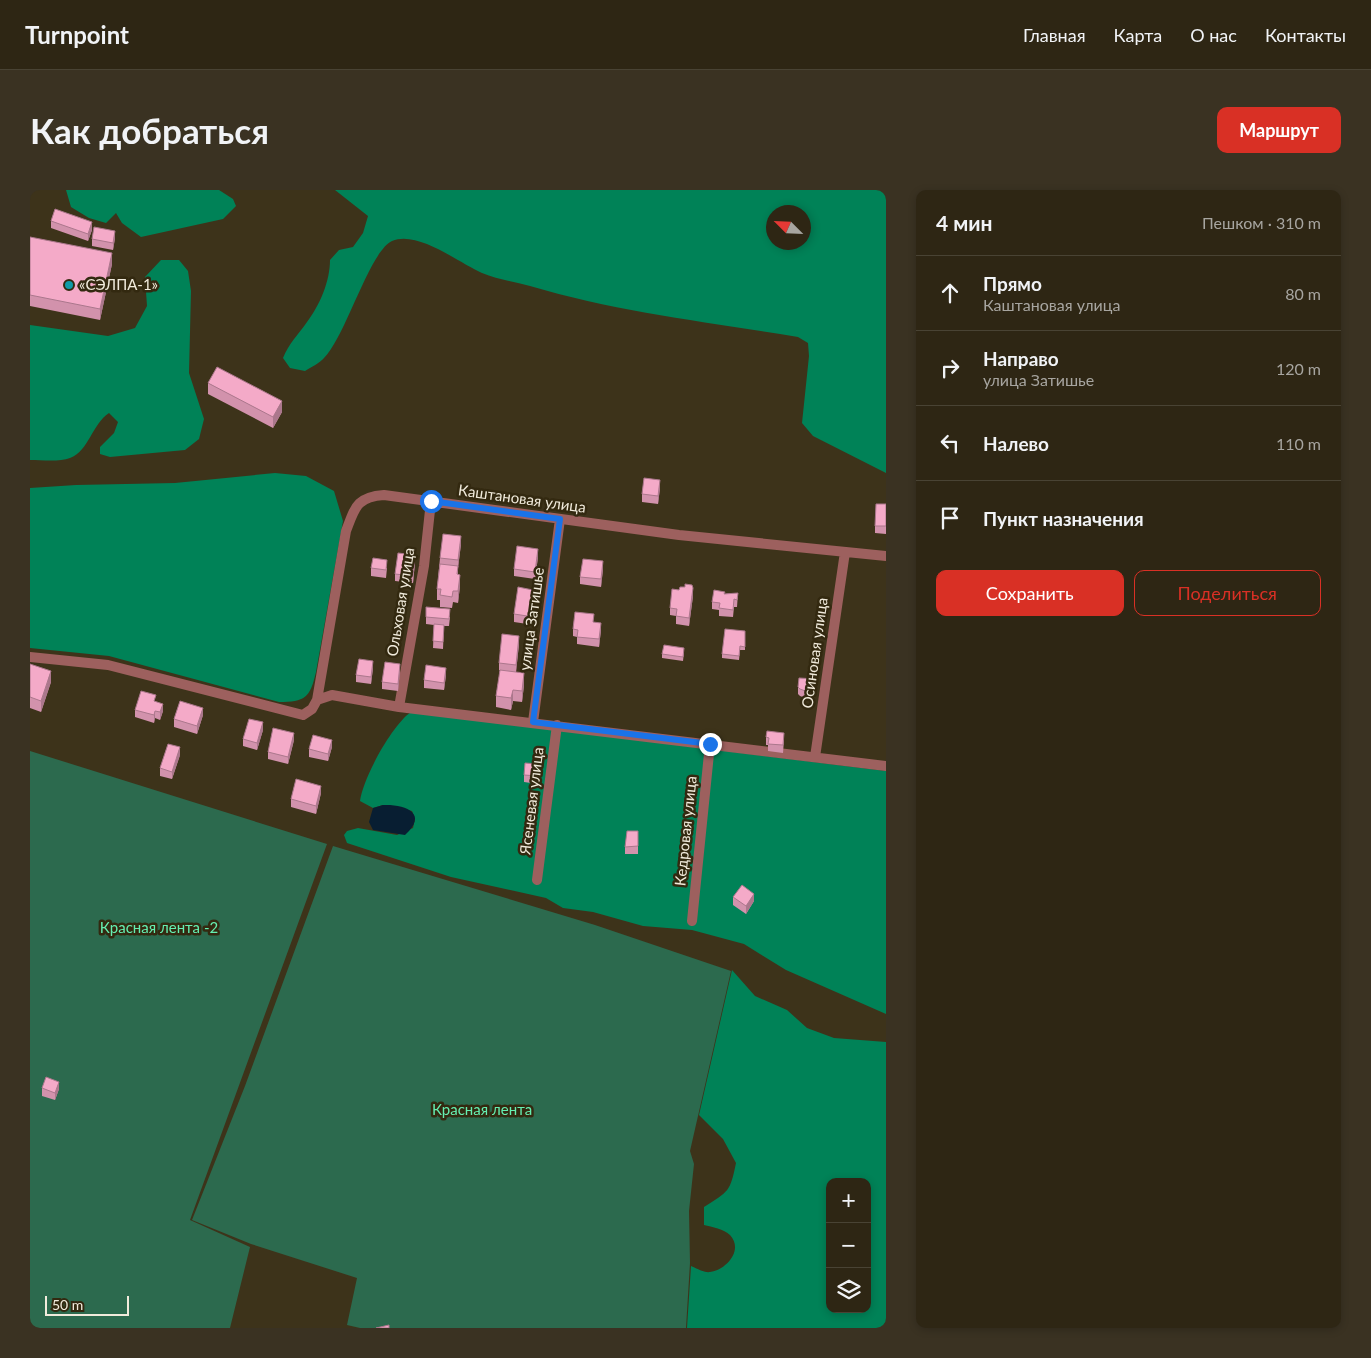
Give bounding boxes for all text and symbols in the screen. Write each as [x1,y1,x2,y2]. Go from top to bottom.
text: Turnpoint [25,20,129,49]
text: Главная [1023,24,1086,46]
text: Карта [1114,24,1162,46]
text: О нас [1190,24,1237,46]
text: Контакты [1265,24,1346,46]
button: Маршрут [1217,107,1341,153]
text: Как добраться [30,109,269,151]
north arrow [766,205,811,250]
text: 4 мин [936,210,993,235]
text: Пешком · 310 m [1202,213,1321,232]
text: Прямо [983,272,1042,295]
place label: «СЭЛПА-1» [79,275,158,293]
marker: «СЭЛПА-1» [63,279,75,291]
icon: ahead [936,279,964,307]
text: 80 m [1285,284,1321,303]
text: Каштановая улица [983,295,1120,314]
text: Направо [983,347,1059,370]
icon: right [936,354,964,382]
text: 120 m [1276,359,1321,378]
text: улица Затишье [983,370,1094,389]
icon: left [936,429,964,457]
text: Налево [983,432,1049,455]
text: 110 m [1276,434,1321,453]
street label: Каштановая улица [457,480,587,516]
route start [420,490,443,513]
icon: arrive [936,504,964,532]
text: Пункт назначения [983,507,1144,530]
street label: Ольховая улица [383,546,417,658]
street label: улица Затишье [515,566,547,672]
button: Сохранить [936,570,1124,616]
button: Поделиться [1134,570,1321,616]
street label: Осиновая улица [797,596,831,709]
route end [699,733,722,756]
street label: Ясеневая улица [515,746,547,857]
street label: Кедровая улица [670,775,700,887]
park label: Красная лента -2 [100,918,218,936]
park label: Красная лента [432,1100,532,1118]
map controls [826,1178,871,1313]
button: + [826,1178,871,1223]
button: − [826,1223,871,1268]
button: layers [826,1268,871,1313]
scale bar [45,1293,129,1316]
text: 50 m [52,1296,83,1313]

